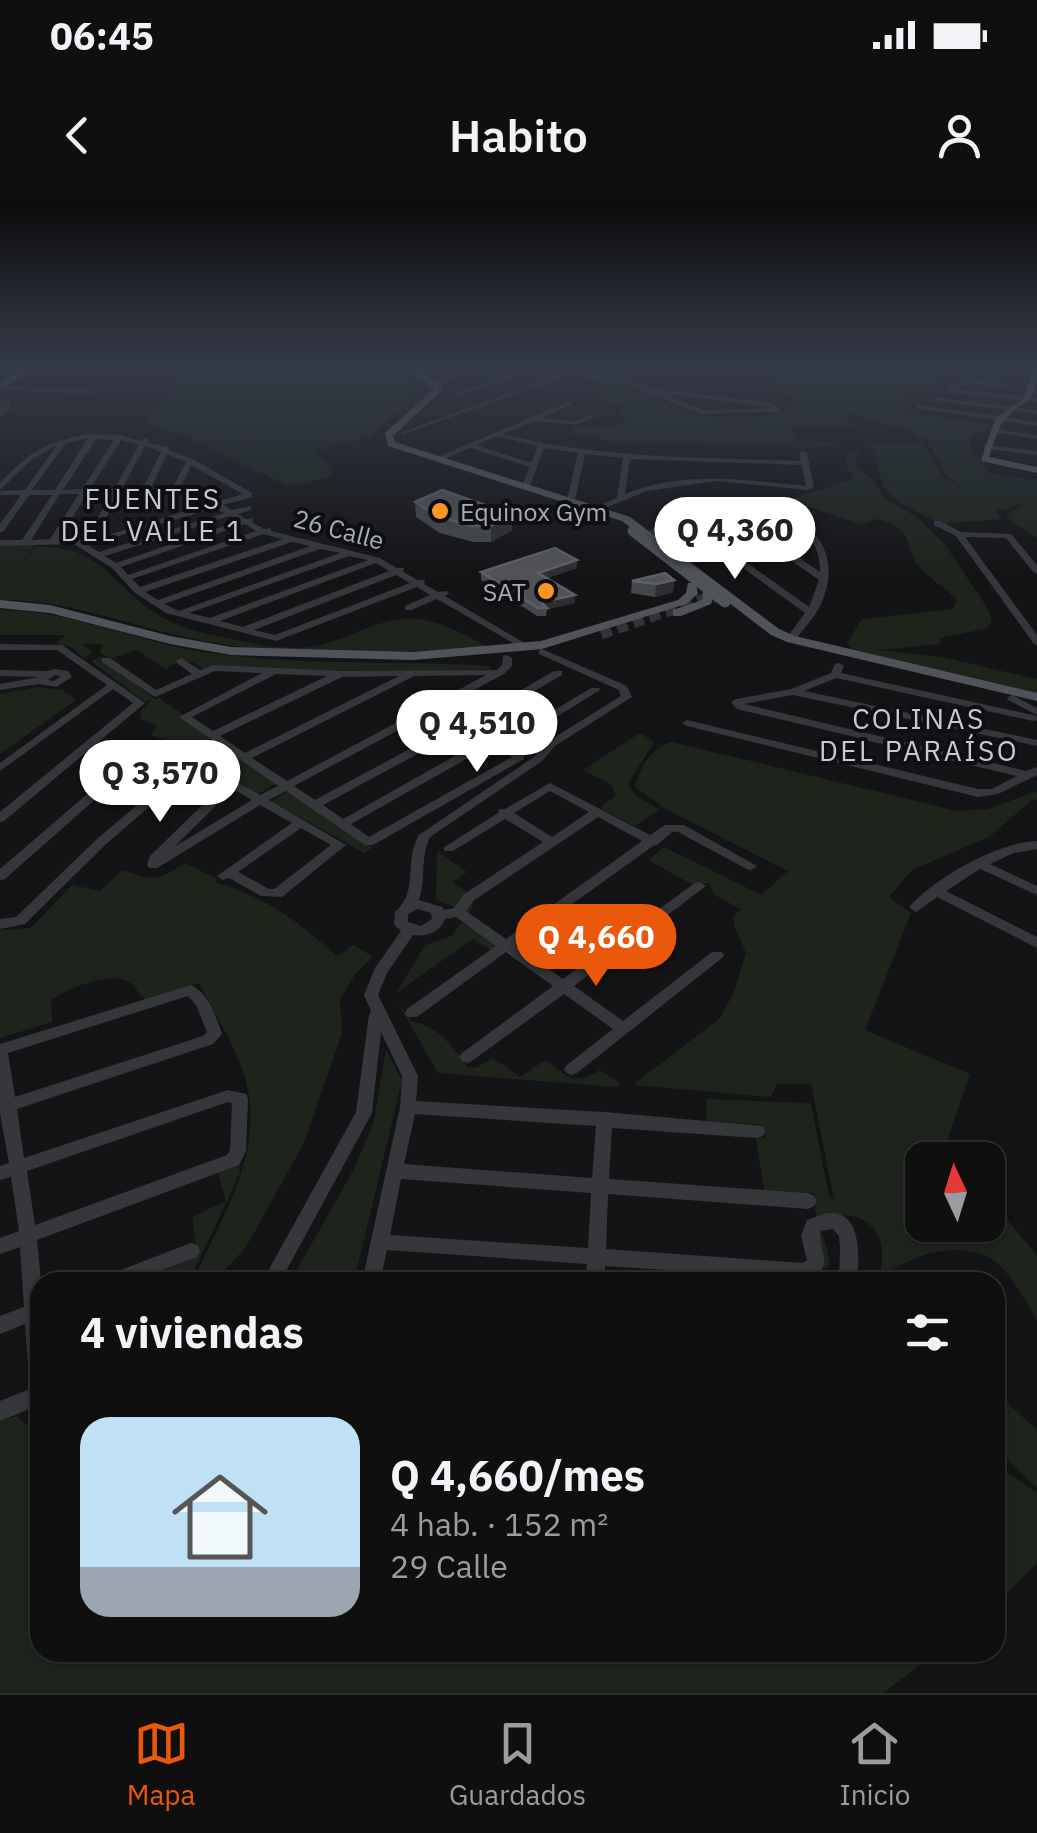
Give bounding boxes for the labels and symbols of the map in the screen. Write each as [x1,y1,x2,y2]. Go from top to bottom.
district label: FUENTES DEL VALLE 1 [61,480,245,549]
place label: Equinox Gym [460,495,607,528]
pin: Q 4,360 [643,497,827,582]
marker: Equinox Gym [429,500,451,522]
street label: 26 Calle [290,501,388,557]
place label: SAT [483,575,526,608]
marker: SAT [535,580,557,602]
pin: Q 4,510 [385,690,569,775]
district label: COLINAS DEL PARAÍSO [819,700,1019,769]
pin: Q 3,570 [68,740,252,825]
pin: Q 4,660 [504,904,688,989]
north arrow [905,1142,1005,1242]

